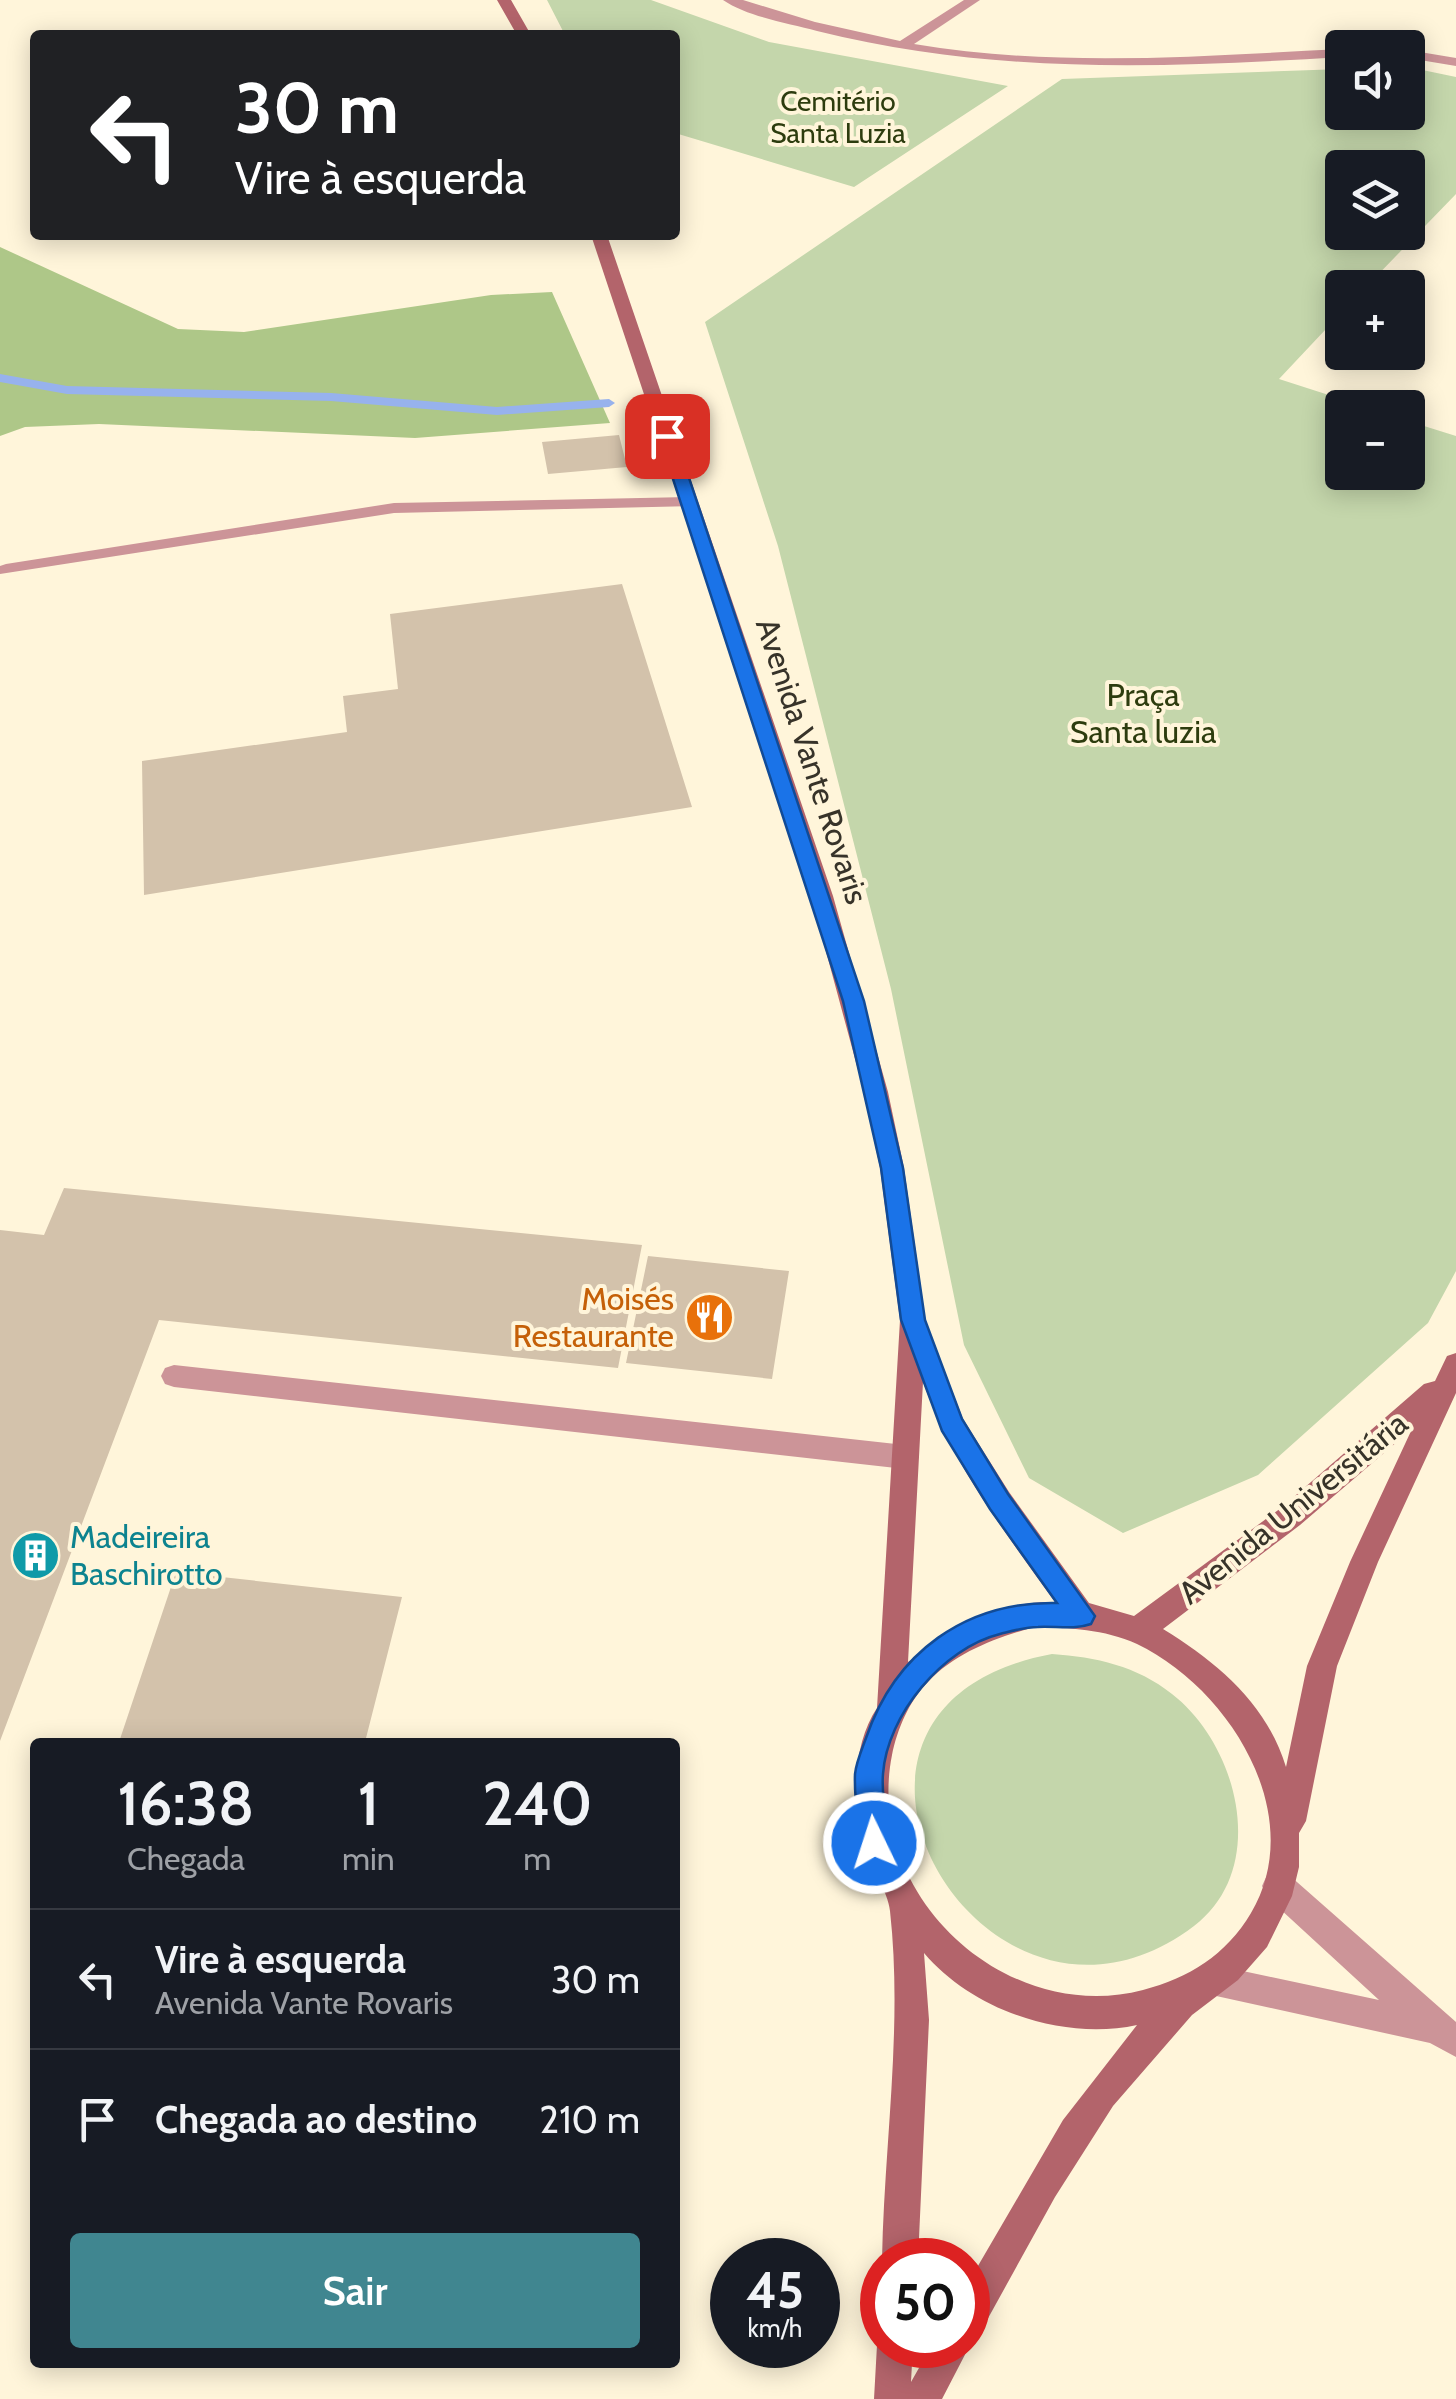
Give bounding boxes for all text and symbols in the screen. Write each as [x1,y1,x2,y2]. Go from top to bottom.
map controls [1325,30,1425,490]
button: sound [1325,30,1425,130]
text: 30 m [235,65,399,151]
icon: left [70,70,200,200]
park label: Cemitério Santa Luzia [770,84,906,150]
button: layers [1325,150,1425,250]
text: Vire à esquerda [235,151,526,205]
button: + [1325,270,1425,370]
button: − [1325,390,1425,490]
pin [625,394,710,479]
icon: arrive [640,409,695,464]
street label: Avenida Vante Rovaris [748,613,877,909]
park label: Praça Santa luzia [1070,675,1217,751]
place label: Moisés Restaurante [513,1279,674,1355]
restaurant icon: Moisés Restaurante [683,1291,735,1343]
street label: Avenida Universitária [1170,1403,1415,1612]
place label: Madeireira Baschirotto [70,1517,222,1593]
building icon: Madeireira Baschirotto [9,1529,61,1581]
text: 16:38 [118,1767,254,1840]
text: 1 [358,1767,379,1840]
text: 240 [482,1767,592,1840]
position arrow [822,1791,926,1895]
text: Chegada [127,1839,245,1878]
text: min [342,1839,395,1878]
text: m [523,1839,551,1878]
text: Vire à esquerda [155,1936,406,1983]
icon: left [70,1952,125,2007]
text: 30 m [551,1956,640,2003]
text: Avenida Vante Rovaris [155,1983,453,2022]
icon: arrive [70,2092,125,2147]
text: Chegada ao destino [155,2096,477,2143]
text: 210 m [539,2096,640,2143]
button: Sair [70,2233,640,2348]
speed limit sign: 50 [860,2238,990,2368]
text: 45 [746,2260,804,2321]
text: km/h [748,2313,802,2343]

